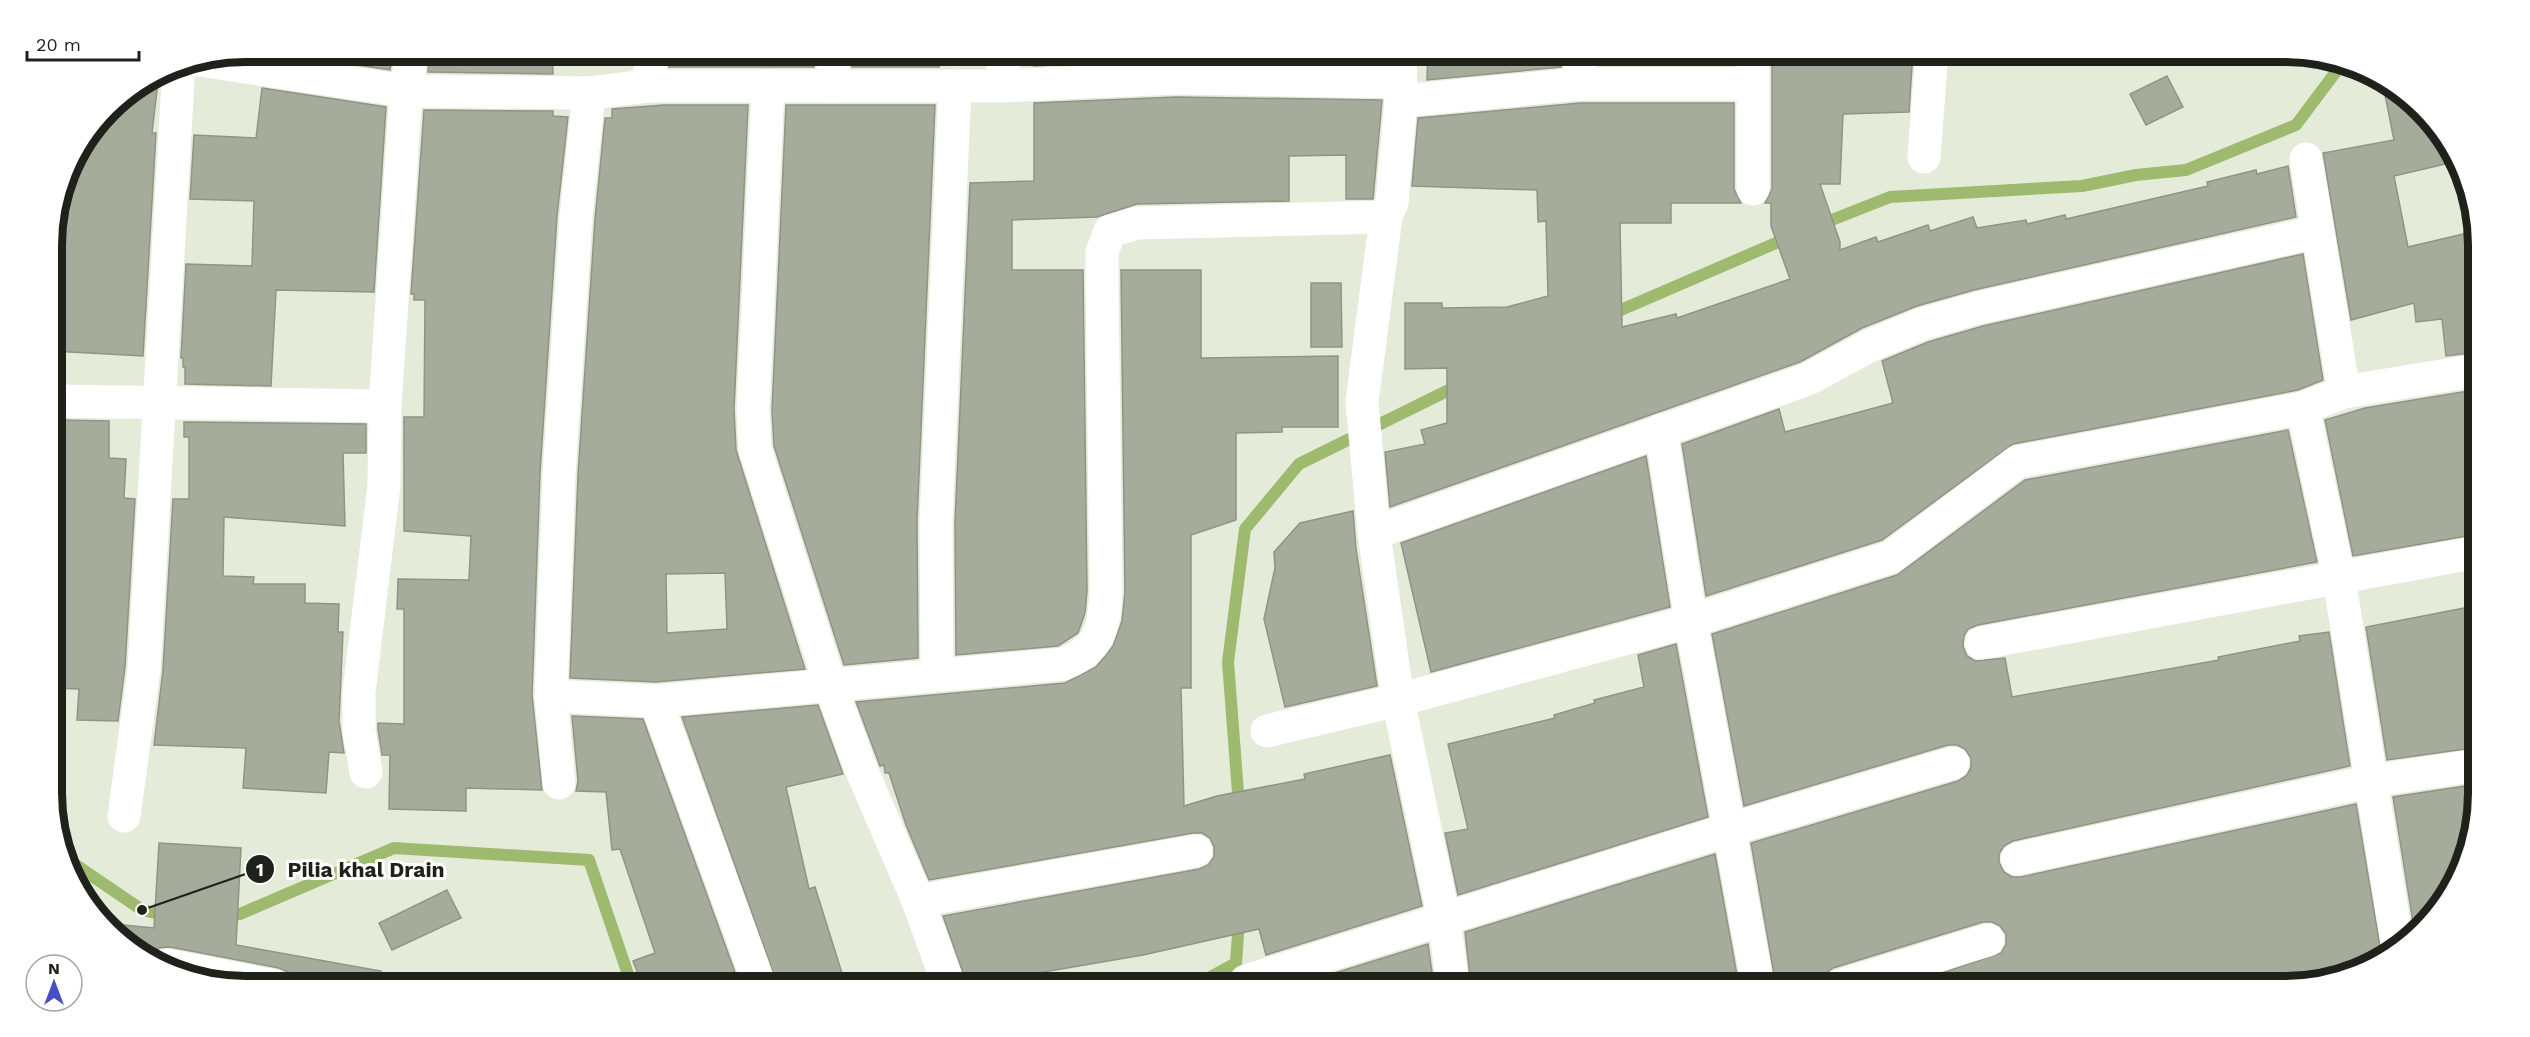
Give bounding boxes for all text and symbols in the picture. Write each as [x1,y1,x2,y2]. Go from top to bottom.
scale bar [27,24,140,62]
text: 20 m [36,34,81,55]
callout: Pilia khal Drain [245,850,456,889]
text: Pilia khal Drain [287,857,445,882]
text: 1 [256,859,264,880]
north arrow [24,953,84,1013]
text: N [48,959,60,978]

